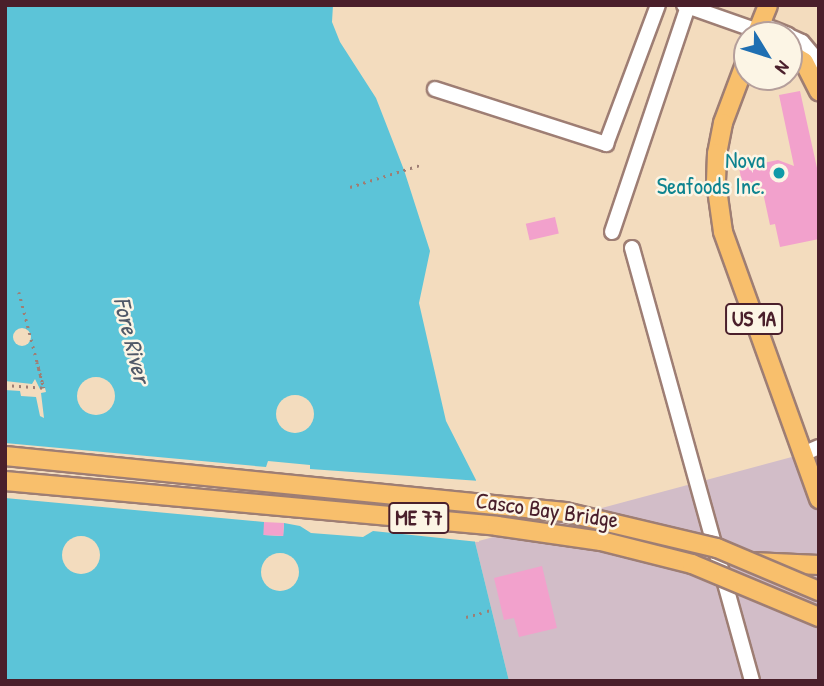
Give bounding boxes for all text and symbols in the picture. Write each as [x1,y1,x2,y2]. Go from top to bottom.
north arrow [733,21,803,91]
text: N [770,56,796,80]
place label: Nova Seafoods Inc. [657,146,765,200]
marker: Nova Seafoods Inc. [771,165,787,181]
water label: Fore River [107,294,157,386]
road number: US 1A [724,302,784,336]
street label: Casco Bay Bridge [474,486,620,534]
road number: ME 77 [388,500,450,536]

